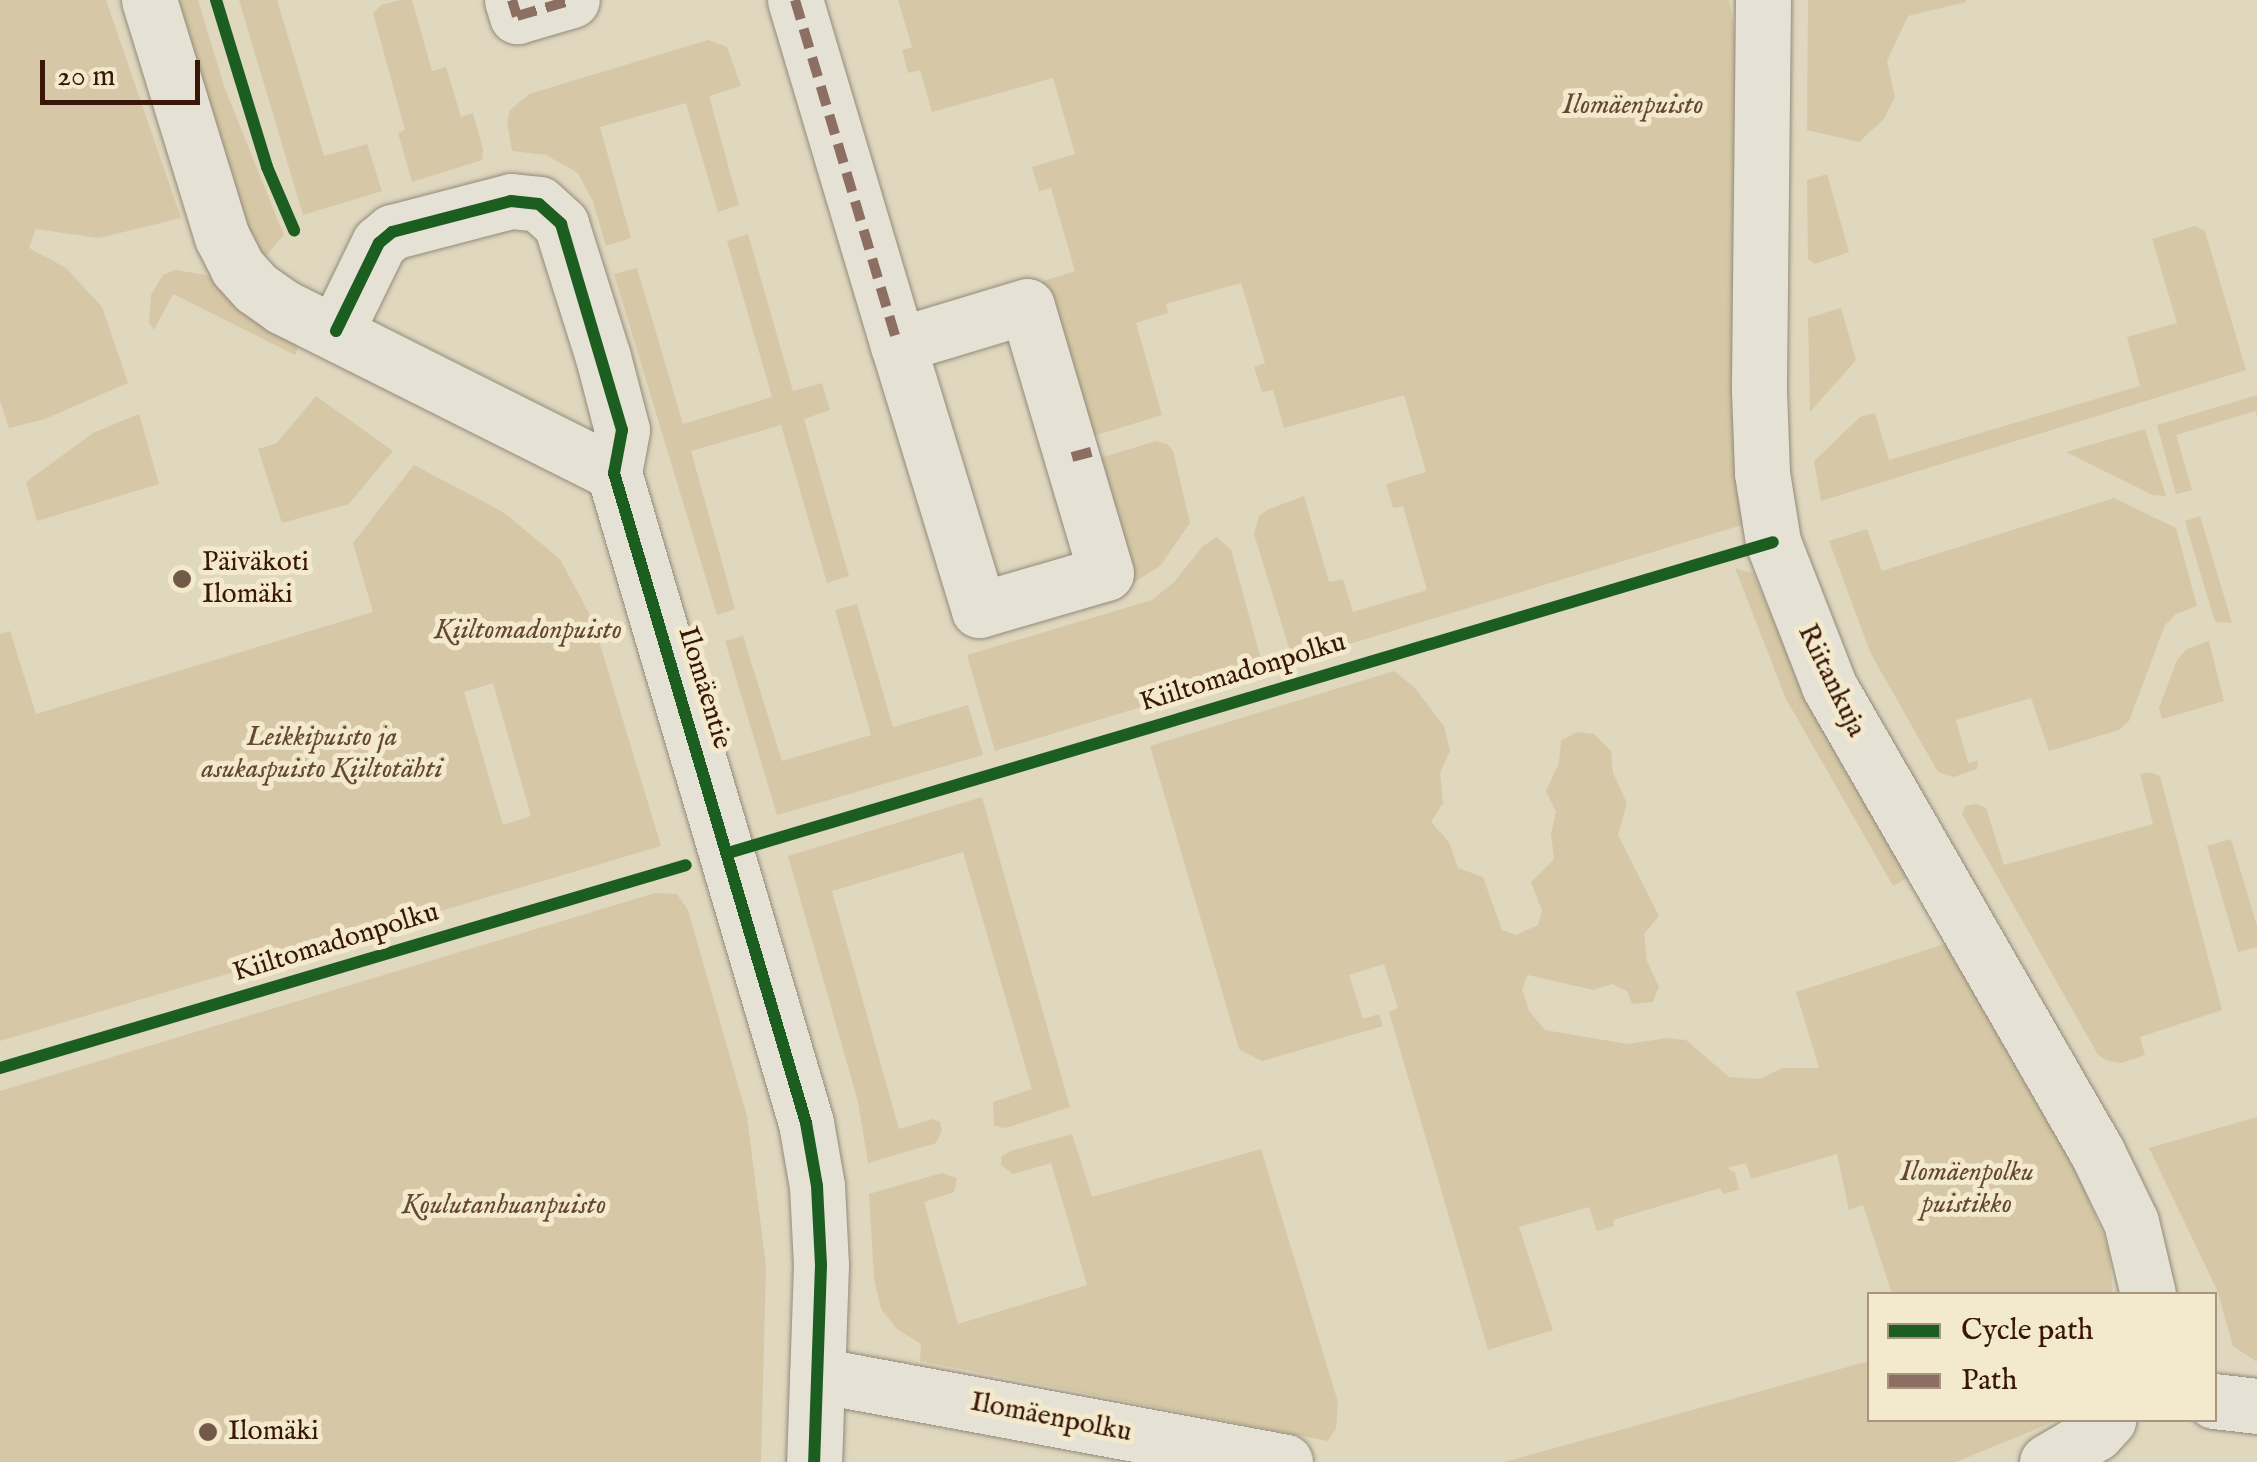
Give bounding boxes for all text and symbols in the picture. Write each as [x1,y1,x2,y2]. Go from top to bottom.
scale bar [45,40,205,102]
text: 20 m [57,58,116,96]
park label: Ilomäenpuisto [1562,89,1704,123]
place label: Päiväkoti Ilomäki [202,546,309,612]
marker: Päiväkoti Ilomäki [171,568,193,590]
park label: Kiiltomadonpuisto [434,614,622,648]
street label: Riitankuja [1789,619,1873,743]
street label: Ilomäentie [670,623,738,753]
street label: Kiiltomadonpolku [1136,626,1350,720]
park label: Leikkipuisto ja asukaspuisto Kiiltotähti [202,721,442,787]
street label: Kiiltomadonpolku [229,896,443,990]
park label: Ilomäenpolku puistikko [1900,1156,2034,1222]
park label: Koulutanhuanpuisto [402,1189,606,1223]
legend [1867,1292,2217,1422]
text: Cycle path [1961,1312,2094,1350]
text: Path [1961,1362,2017,1400]
street label: Ilomäenpolku [968,1386,1134,1450]
place label: Ilomäki [228,1415,319,1449]
marker: Ilomäki [197,1421,219,1443]

